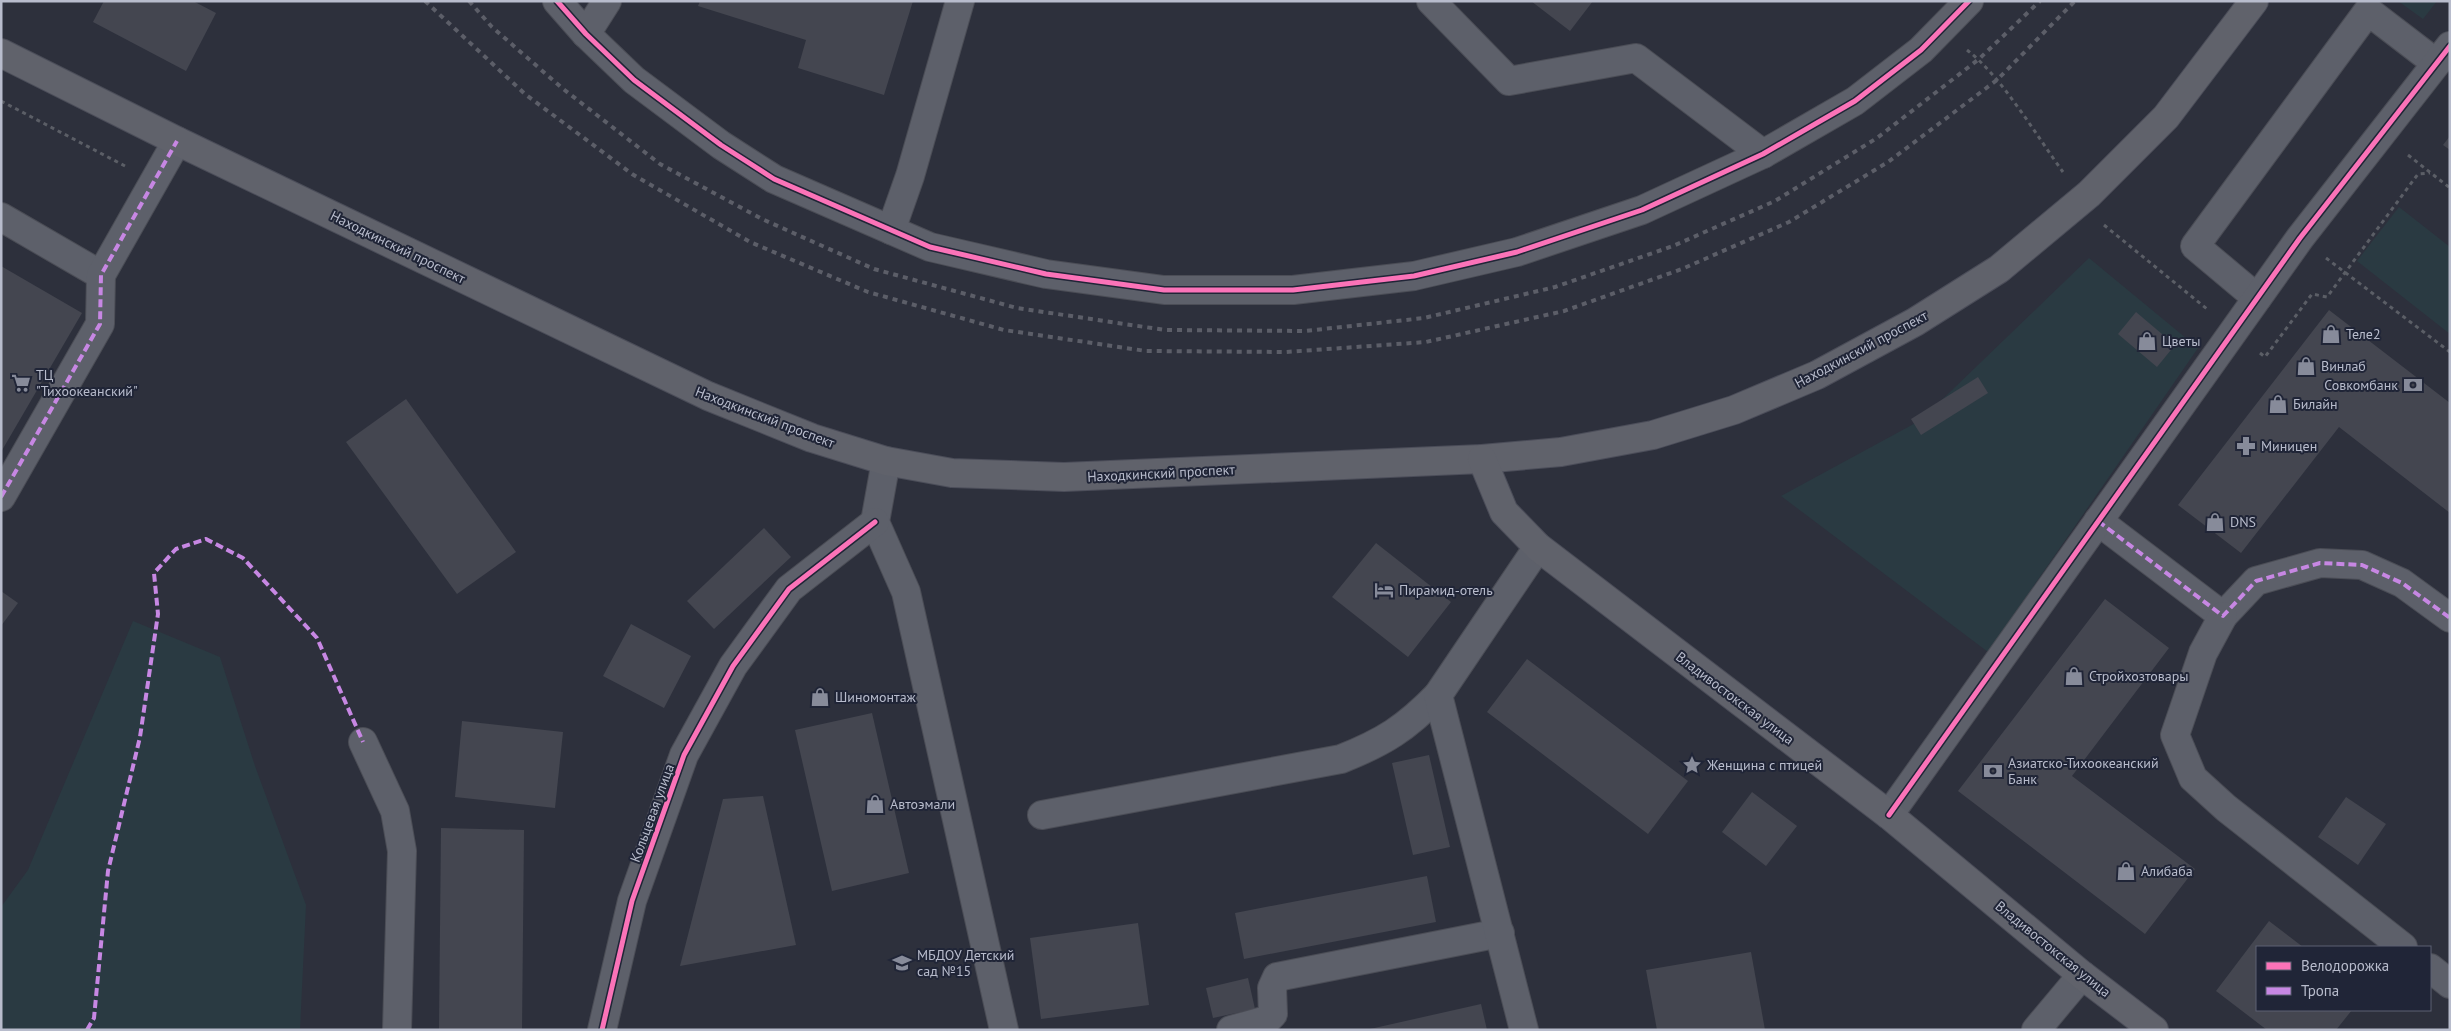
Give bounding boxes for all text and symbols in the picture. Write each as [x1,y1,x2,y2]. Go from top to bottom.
street label: Находкинский проспект [328,206,469,288]
street label: Находкинский проспект [1791,306,1931,392]
shop icon: Теле2 [2320,323,2342,345]
place label: Теле2 [2346,325,2381,343]
shop icon: Цветы [2136,330,2158,352]
place label: Цветы [2162,332,2201,350]
shop icon: Винлаб [2295,355,2317,377]
place label: Винлаб [2321,357,2366,375]
place label: ТЦ "Тихоокеанский" [36,366,138,400]
supermarket icon: ТЦ "Тихоокеанский" [10,372,32,394]
bank icon: Совкомбанк [2402,374,2424,396]
place label: Совкомбанк [2324,376,2398,394]
street label: Находкинский проспект [693,382,838,452]
shop icon: Билайн [2267,393,2289,415]
place label: Билайн [2293,395,2338,413]
pharmacy icon: Миницен [2235,435,2257,457]
place label: Миницен [2261,437,2317,455]
street label: Находкинский проспект [1087,460,1236,486]
shop icon: DNS [2204,511,2226,533]
place label: DNS [2230,513,2256,531]
hotel icon: Пирамид-отель [1373,579,1395,601]
place label: Пирамид-отель [1399,581,1493,599]
street label: Владивостокская улица [1672,648,1798,748]
shop icon: Стройхозтовары [2063,665,2085,687]
place label: Стройхозтовары [2089,667,2189,685]
shop icon: Шиномонтаж [809,686,831,708]
place label: Шиномонтаж [835,688,917,706]
place icon: Женщина с птицей [1681,754,1703,776]
place label: Азиатско-Тихоокеанский Банк [2008,754,2159,788]
place label: Женщина с птицей [1706,756,1822,774]
bank icon: Азиатско-Тихоокеанский Банк [1982,760,2004,782]
street label: Кольцевая улица [626,761,678,865]
shop icon: Автоэмали [864,793,886,815]
place label: Автоэмали [890,795,955,813]
shop icon: Алибаба [2115,860,2137,882]
place label: Алибаба [2141,862,2193,880]
street label: Владивостокская улица [1992,897,2114,1001]
place label: МБДОУ Детский сад №15 [917,946,1015,980]
legend [2256,946,2431,1011]
school or university icon: МБДОУ Детский сад №15 [891,952,913,974]
text: Велодорожка [2301,956,2389,975]
text: Тропа [2301,981,2339,1000]

